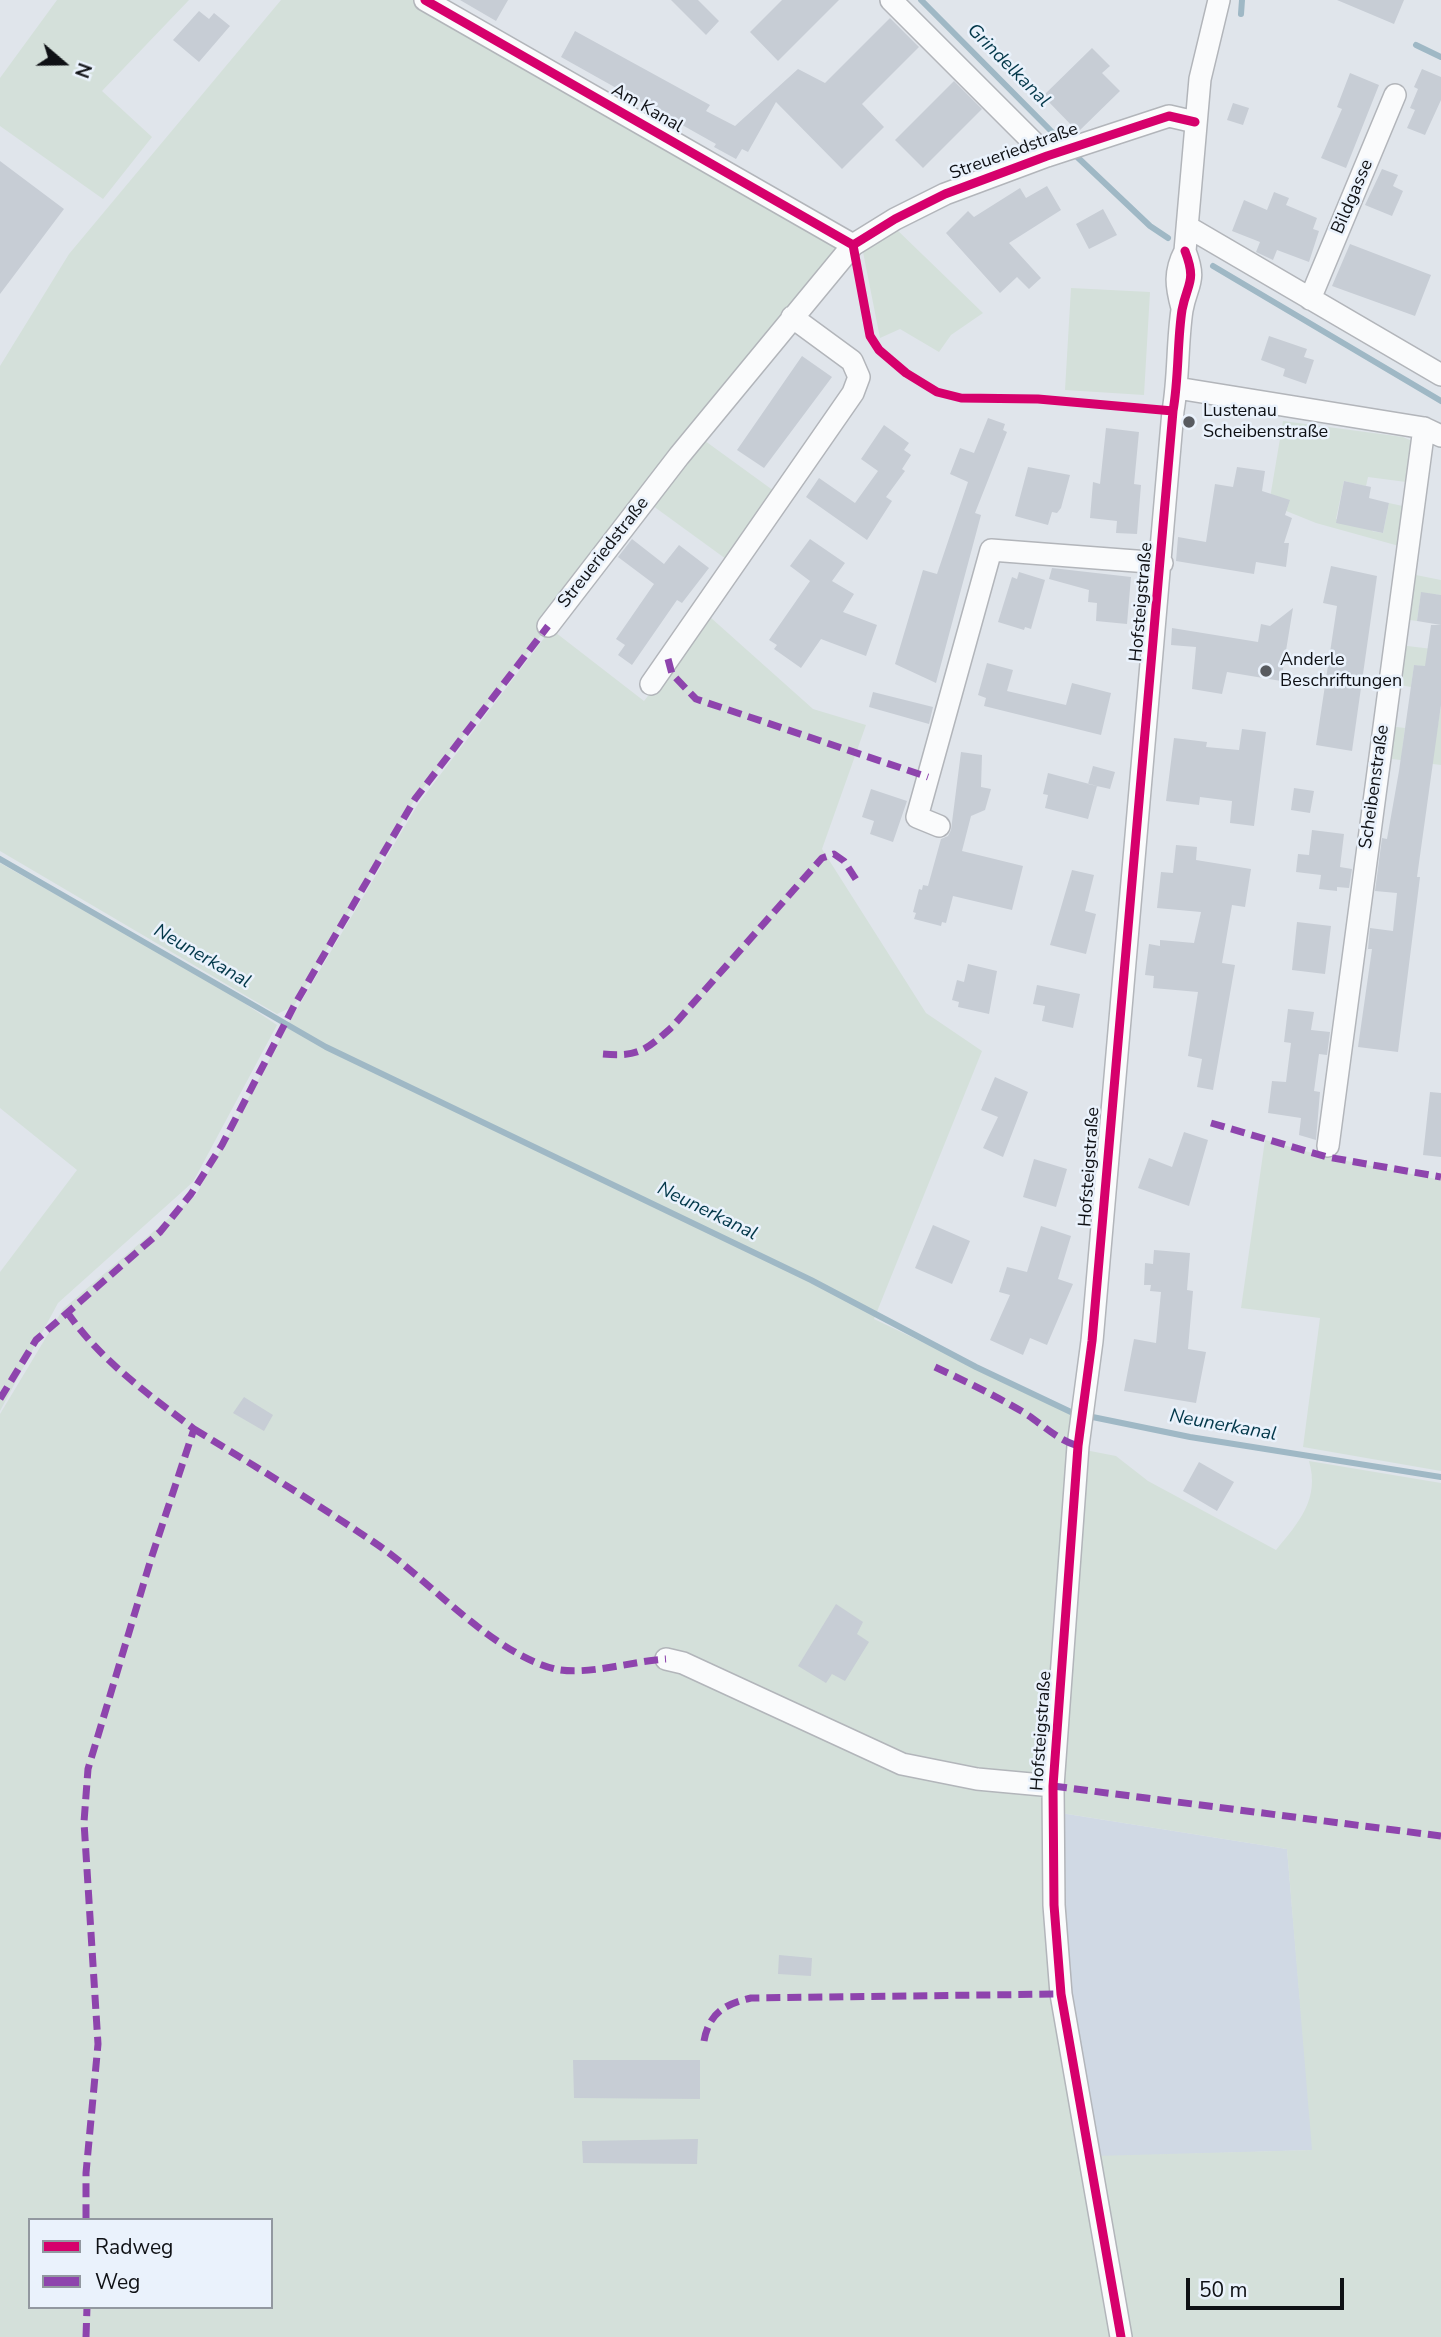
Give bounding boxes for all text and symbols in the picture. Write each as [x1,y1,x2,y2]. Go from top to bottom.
water label: Grindelkanal [962,20,1054,112]
north arrow [28,28,98,98]
text: N [68,59,97,81]
street label: Am Kanal [607,80,687,138]
street label: Streueriedstraße [947,119,1081,185]
street label: Bildgasse [1328,156,1378,238]
place label: Lustenau Scheibenstraße [1203,401,1328,444]
marker: Lustenau Scheibenstraße [1181,414,1197,430]
street label: Streueriedstraße [554,493,654,613]
street label: Hofsteigstraße [1126,541,1158,663]
place label: Anderle Beschriftungen [1280,650,1402,692]
marker: Anderle Beschriftungen [1258,663,1274,679]
street label: Scheibenstraße [1356,724,1394,850]
water label: Neunerkanal [149,920,255,994]
street label: Hofsteigstraße [1075,1106,1105,1228]
water label: Neunerkanal [653,1178,761,1246]
water label: Neunerkanal [1168,1405,1278,1447]
street label: Hofsteigstraße [1027,1670,1057,1792]
legend [28,2218,273,2309]
text: Radweg [95,2233,173,2261]
scale bar [1189,2264,1346,2308]
text: Weg [95,2268,140,2296]
text: 50 m [1199,2276,1248,2304]

